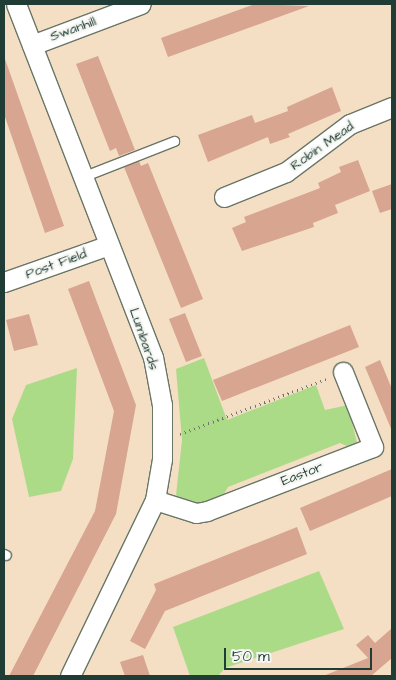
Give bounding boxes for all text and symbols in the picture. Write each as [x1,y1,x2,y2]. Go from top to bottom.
street label: Swanhill [48,13,98,45]
street label: Robin Mead [287,118,357,174]
street label: Post Field [23,245,89,283]
street label: Lumbards [126,306,162,372]
street label: Eastor [279,458,325,490]
scale bar [226,638,374,670]
text: 50 m [232,646,270,667]

